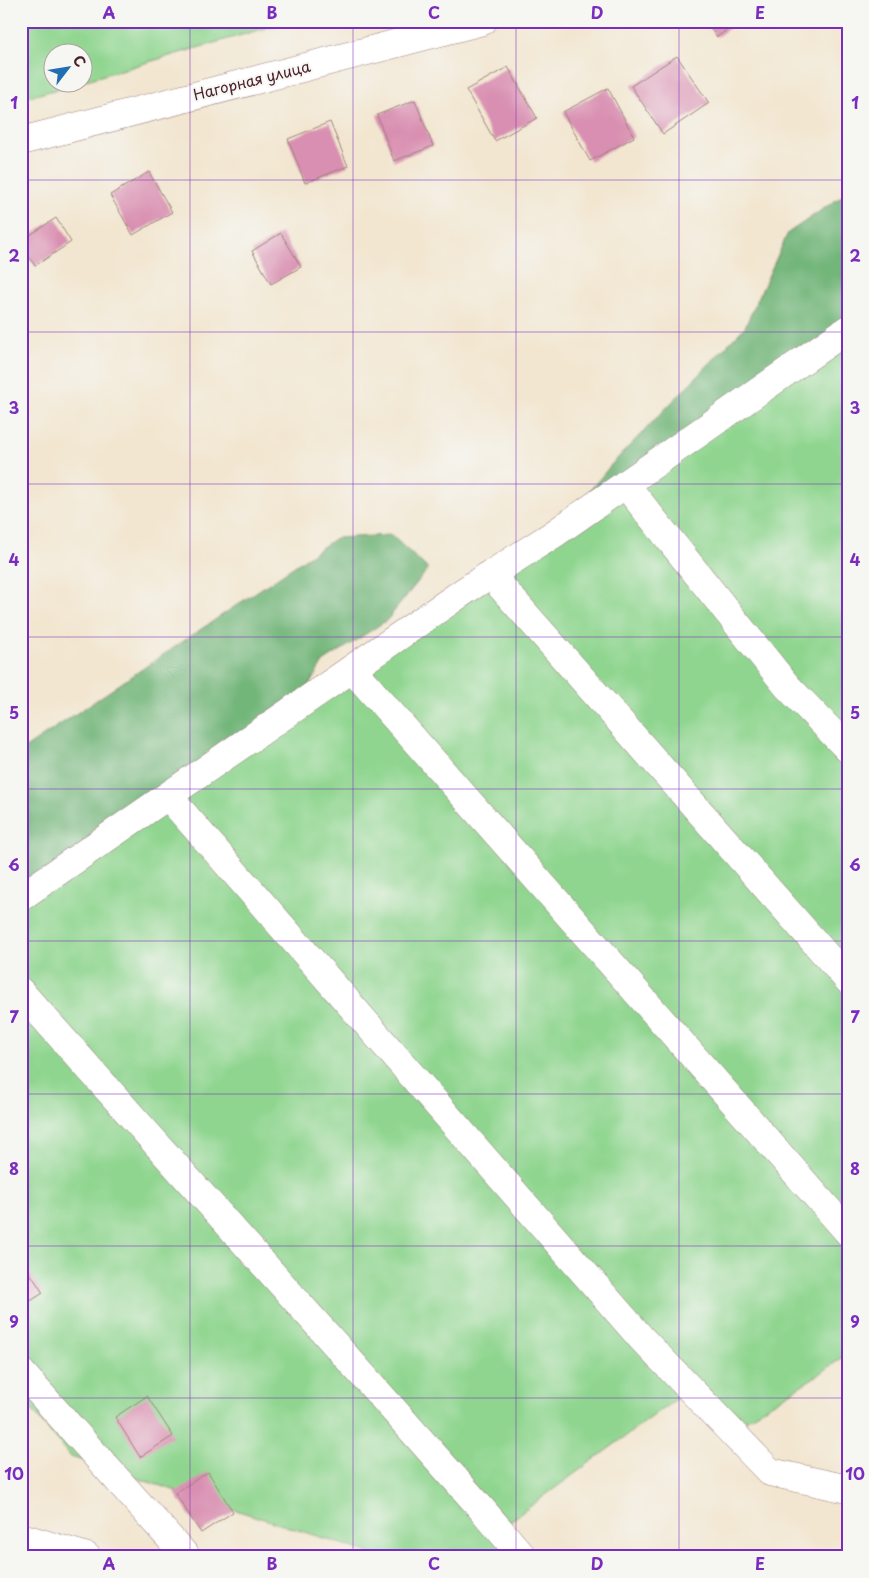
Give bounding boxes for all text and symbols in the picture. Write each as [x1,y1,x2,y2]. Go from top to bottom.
text: A [103,0,116,24]
text: B [267,0,278,24]
text: C [428,0,440,24]
text: D [591,0,603,24]
text: E [755,0,765,24]
north arrow [42,42,92,92]
text: С [68,51,91,71]
street label: Нагорная улица [191,54,313,105]
text: 1 [10,90,18,114]
text: 1 [851,90,859,114]
text: 2 [8,243,20,267]
text: 2 [849,243,861,267]
text: 3 [9,395,19,419]
text: 3 [850,395,860,419]
text: 4 [9,547,20,571]
text: 4 [850,547,861,571]
text: 5 [9,700,19,724]
text: 5 [850,700,860,724]
text: 6 [8,852,20,876]
text: 6 [849,852,861,876]
text: 7 [9,1004,19,1028]
text: 7 [850,1004,860,1028]
text: 8 [9,1156,19,1180]
text: 8 [850,1156,860,1180]
text: 9 [9,1309,19,1333]
text: 9 [850,1309,860,1333]
text: 10 [4,1461,24,1485]
text: 10 [845,1461,865,1485]
text: A [103,1551,116,1575]
text: B [267,1551,278,1575]
text: C [428,1551,440,1575]
text: D [591,1551,603,1575]
text: E [755,1551,765,1575]

